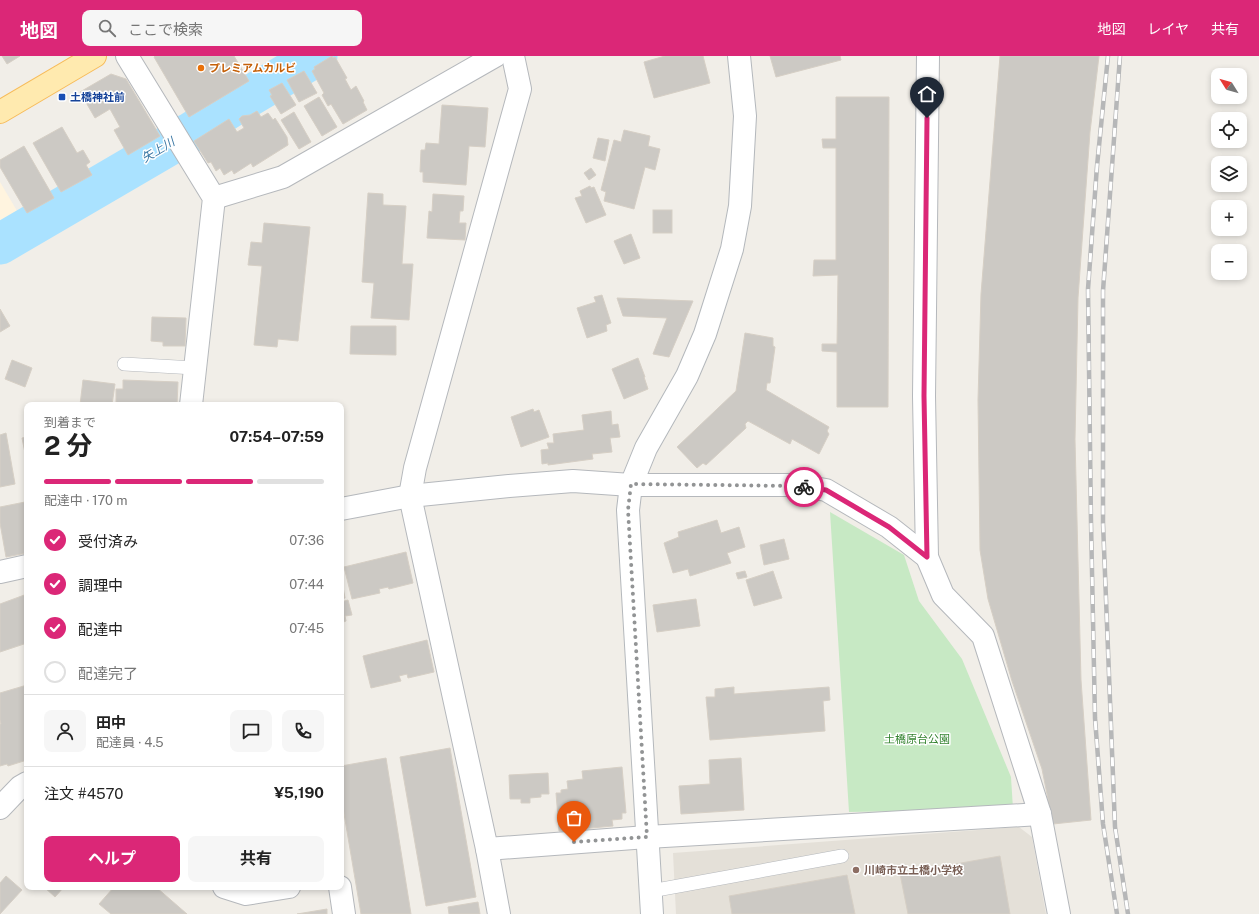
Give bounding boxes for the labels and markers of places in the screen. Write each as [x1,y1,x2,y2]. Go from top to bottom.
place label: プレミアムカルビ [209,62,296,74]
marker: プレミアムカルビ [196,63,206,73]
pin [910,77,944,118]
place label: 土橋神社前 [70,91,125,103]
marker: 土橋神社前 [57,92,67,102]
pin [557,801,591,842]
place label: 川崎市立土橋小学校 [864,864,963,876]
marker: 川崎市立土橋小学校 [851,865,861,875]

